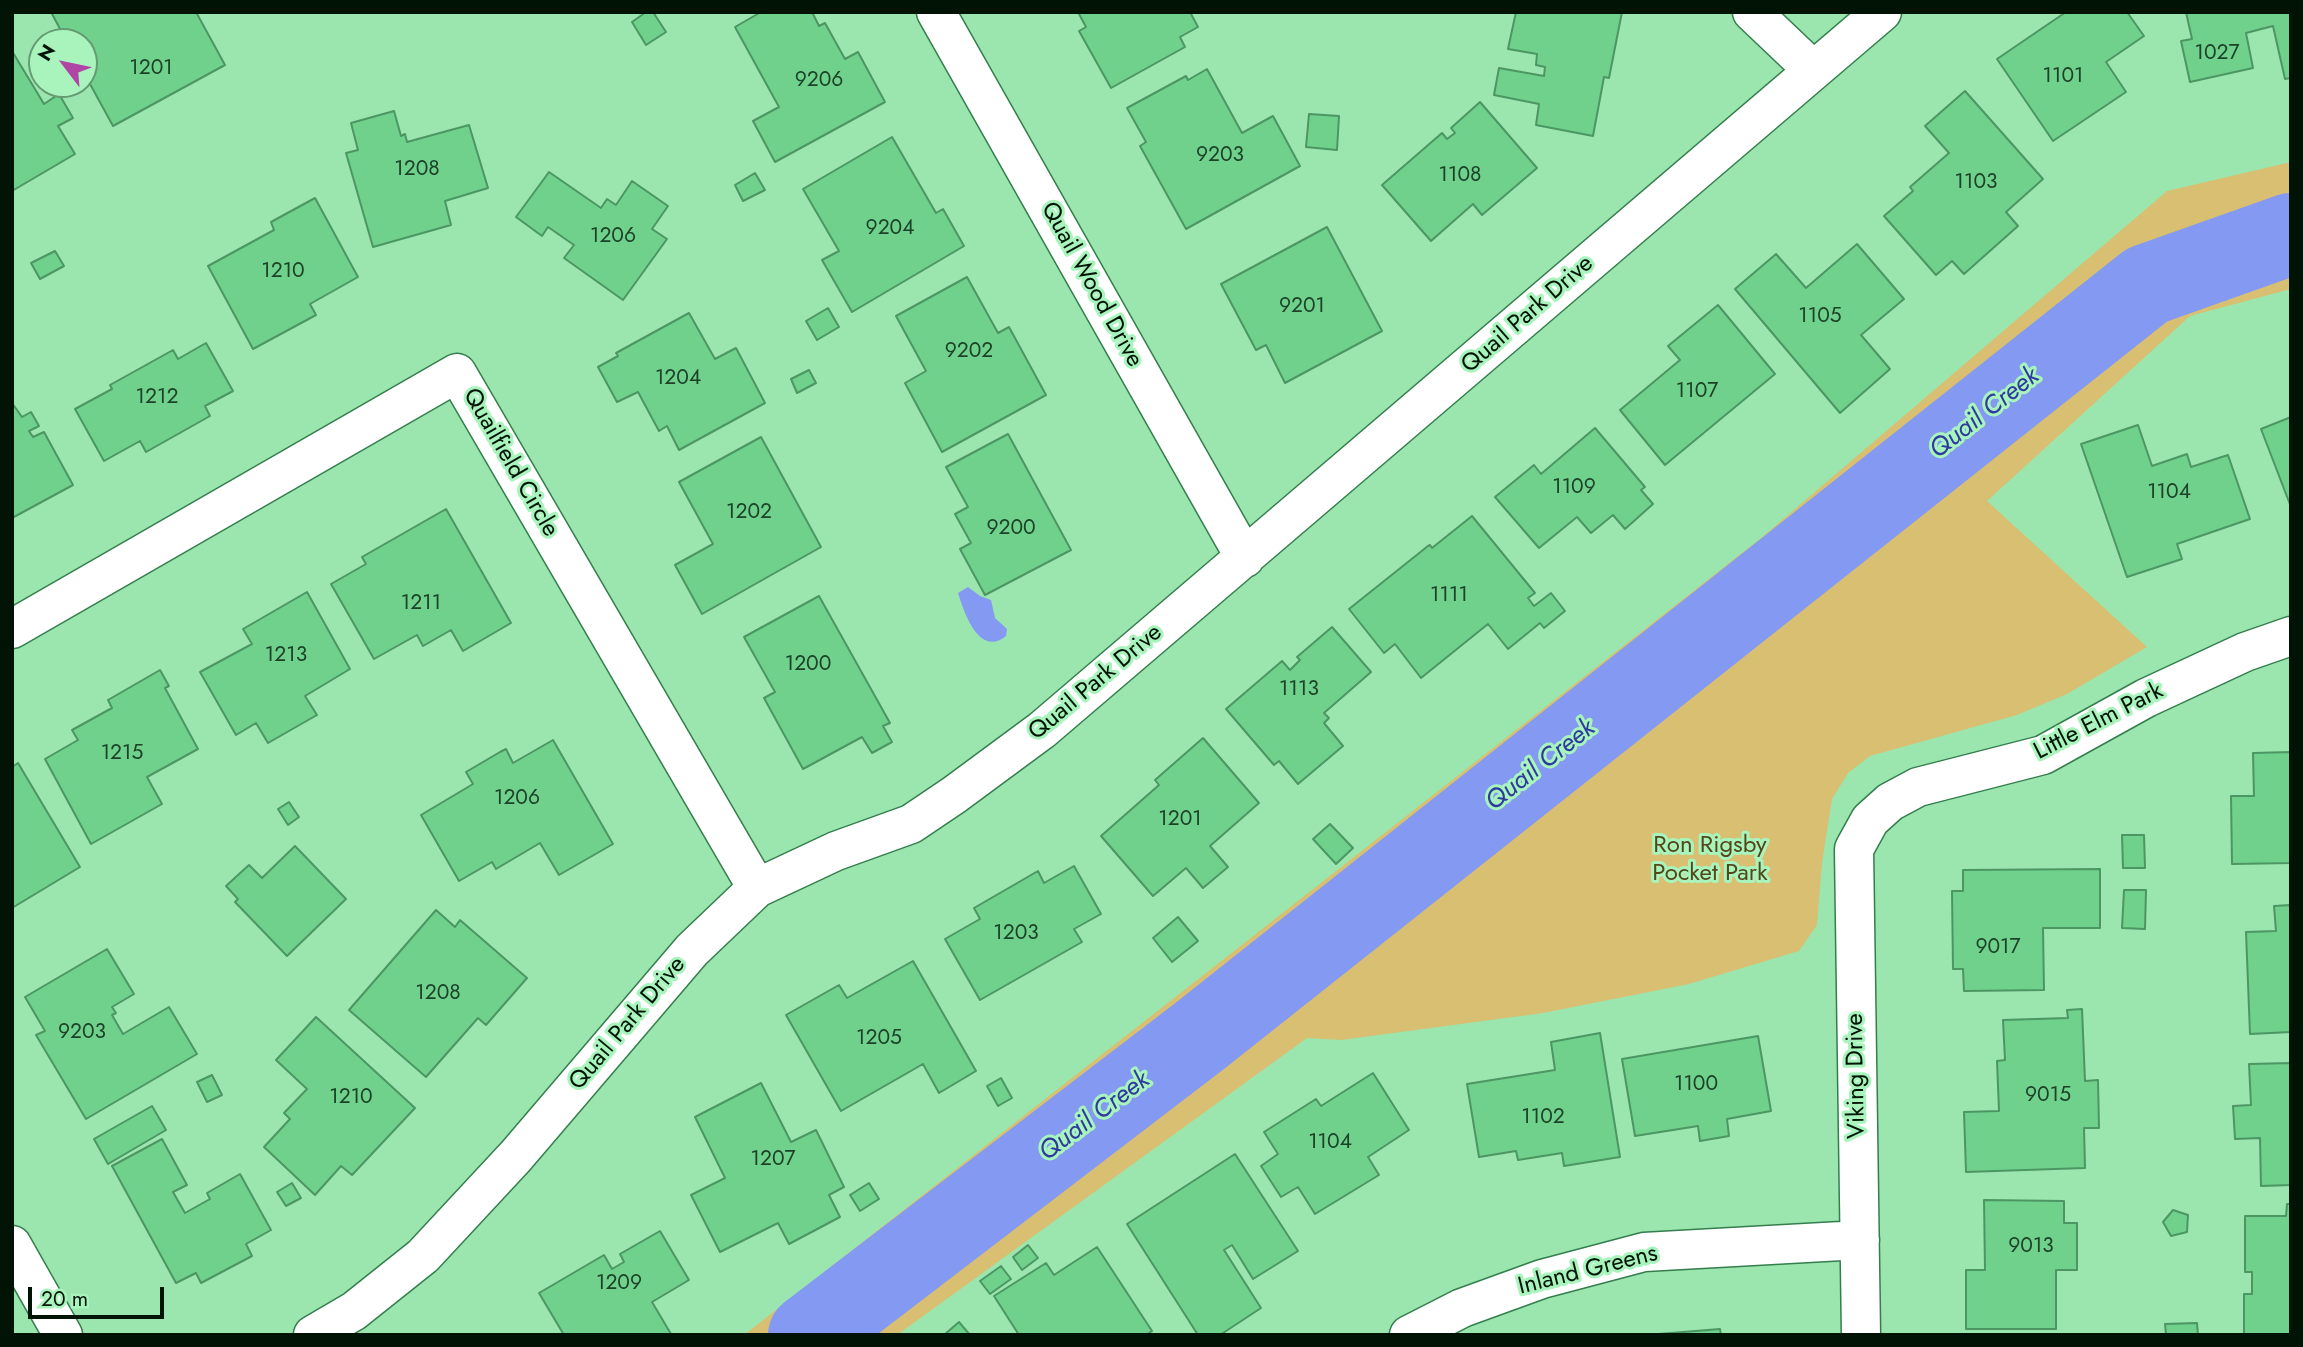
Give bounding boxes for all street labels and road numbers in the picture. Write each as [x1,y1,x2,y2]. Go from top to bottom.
street label: Quail Wood Drive [1034,197,1148,373]
street label: Quail Park Drive [1456,250,1600,380]
street label: Quailfield Circle [456,384,564,542]
street label: Quail Park Drive [1023,619,1169,747]
street label: Little Elm Park [2030,677,2168,767]
street label: Quail Park Drive [564,951,692,1097]
street label: Viking Drive [1842,1013,1872,1139]
street label: Inland Greens [1515,1240,1661,1302]

